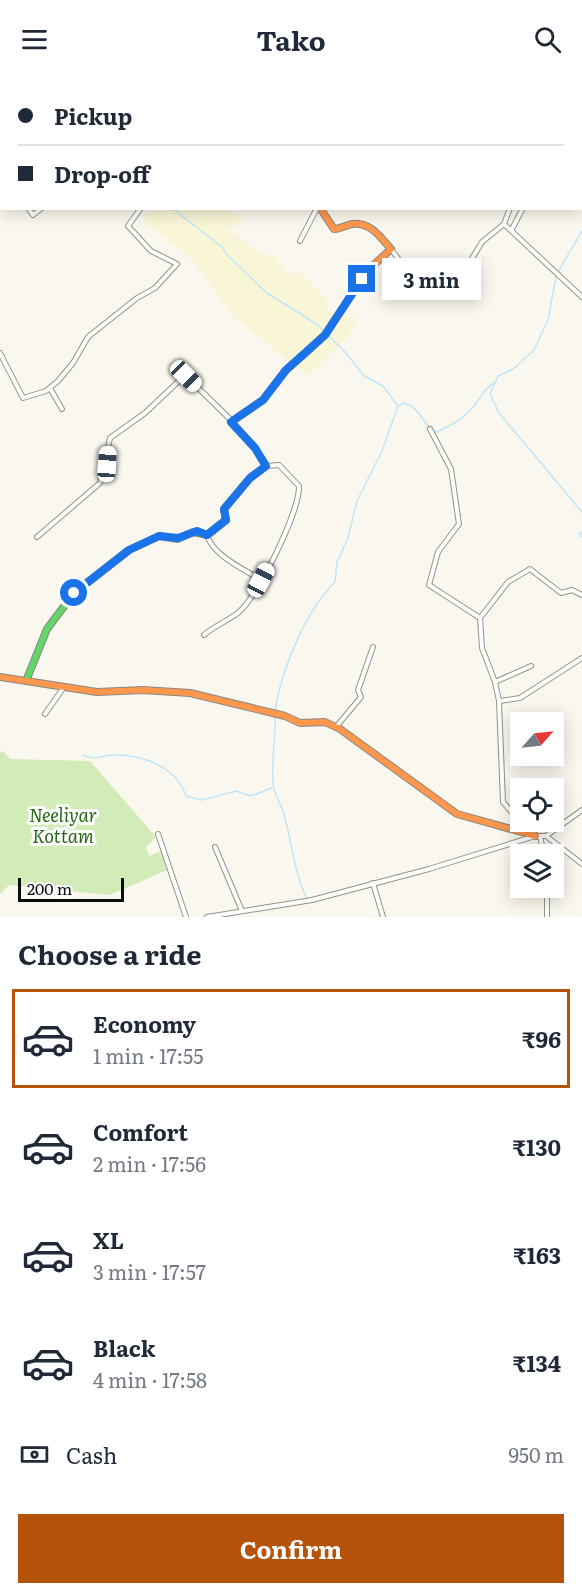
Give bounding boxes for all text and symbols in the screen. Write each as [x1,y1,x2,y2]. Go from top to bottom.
text: Tako [256,19,326,59]
icon: menu [18,23,51,56]
icon: search [531,23,564,56]
text: Pickup [54,99,132,132]
text: Drop-off [54,157,150,190]
callout: 3 min [383,258,482,300]
text: 3 min [403,264,460,294]
route end [348,265,375,292]
car [167,357,205,395]
car [97,445,117,483]
car [245,560,277,600]
route start [60,579,87,606]
north arrow [510,712,564,766]
map controls [510,712,564,898]
button: locate [510,778,564,832]
park label: Neeliyar Kottam [29,801,97,849]
button: layers [510,844,564,898]
scale bar [18,875,124,902]
text: 200 m [27,876,72,900]
text: Choose a ride [18,933,201,973]
text: Economy [93,1007,196,1040]
icon: car [21,1012,75,1066]
text: ₹96 [522,1022,561,1055]
text: 1 min · 17:55 [93,1040,203,1070]
text: Comfort [93,1115,188,1148]
icon: car [21,1120,75,1174]
text: ₹130 [513,1130,561,1163]
text: 2 min · 17:56 [93,1148,206,1178]
text: XL [93,1223,124,1256]
icon: car [21,1228,75,1282]
text: ₹163 [513,1238,561,1271]
text: 3 min · 17:57 [93,1256,206,1286]
text: Black [93,1331,155,1364]
icon: car [21,1336,75,1390]
text: ₹134 [513,1346,561,1379]
text: 4 min · 17:58 [93,1364,207,1394]
icon: cash [18,1438,51,1471]
text: Cash [66,1438,117,1471]
text: 950 m [508,1439,564,1469]
button: Confirm [18,1514,564,1583]

